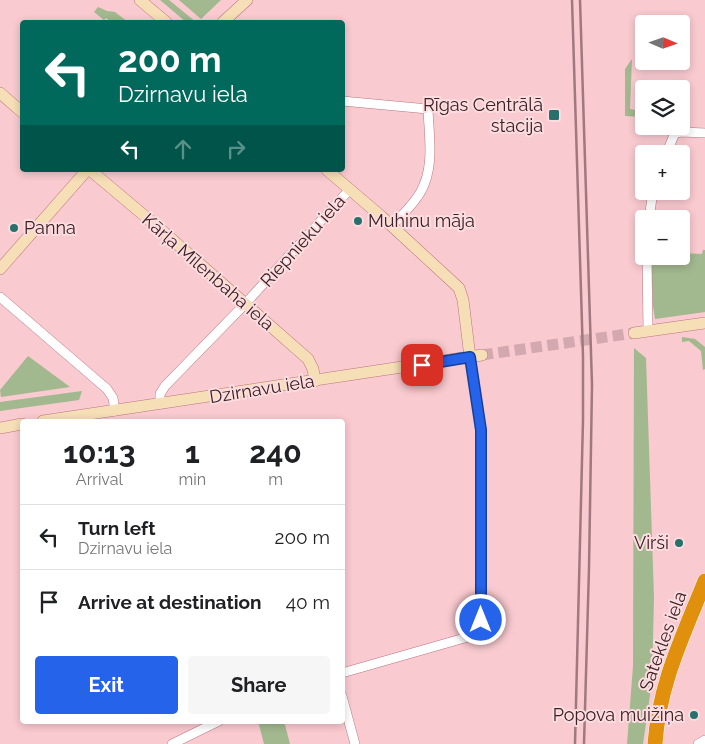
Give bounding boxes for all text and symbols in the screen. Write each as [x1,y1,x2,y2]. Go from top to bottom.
north arrow [635,15,690,70]
map controls [635,15,690,265]
text: 200 m [118,39,222,80]
icon: left [35,40,100,105]
button: layers [635,80,690,135]
text: Dzirnavu iela [118,81,248,107]
place label: Rīgas Centrālā stacija [423,94,543,136]
marker: Rīgas Centrālā stacija [547,108,561,122]
icon: left [116,135,144,163]
icon: ahead [169,135,197,163]
icon: right [222,135,250,163]
button: + [635,145,690,200]
street label: Riepnieku iela [256,190,349,291]
street label: Kārļa Mīlenbaha iela [138,209,278,335]
place label: Muhinu māja [368,210,475,231]
button: − [635,210,690,265]
marker: Muhinu māja [352,215,364,227]
place label: Panna [24,217,76,238]
marker: Panna [8,222,20,234]
pin [401,344,443,386]
icon: arrive [408,351,436,379]
street label: Dzirnavu iela [208,370,316,407]
text: 10:13 [63,435,135,470]
text: 1 [185,435,200,470]
text: 240 [249,435,302,470]
text: Arrival [76,470,123,489]
text: min [179,470,206,489]
text: m [268,470,283,489]
text: Turn left [78,517,155,539]
icon: left [35,523,63,551]
text: 200 m [275,526,330,548]
place label: Virši [634,532,669,553]
marker: Virši [673,537,685,549]
text: Dzirnavu iela [78,539,172,558]
icon: arrive [35,588,63,616]
street label: Satekles iela [635,588,690,694]
text: Arrive at destination [78,591,262,613]
text: 40 m [286,591,330,613]
position arrow [454,593,506,645]
button: Exit [35,656,178,714]
button: Share [188,656,330,714]
place label: Popova muižiņa [553,704,684,725]
marker: Popova muižiņa [688,709,700,721]

